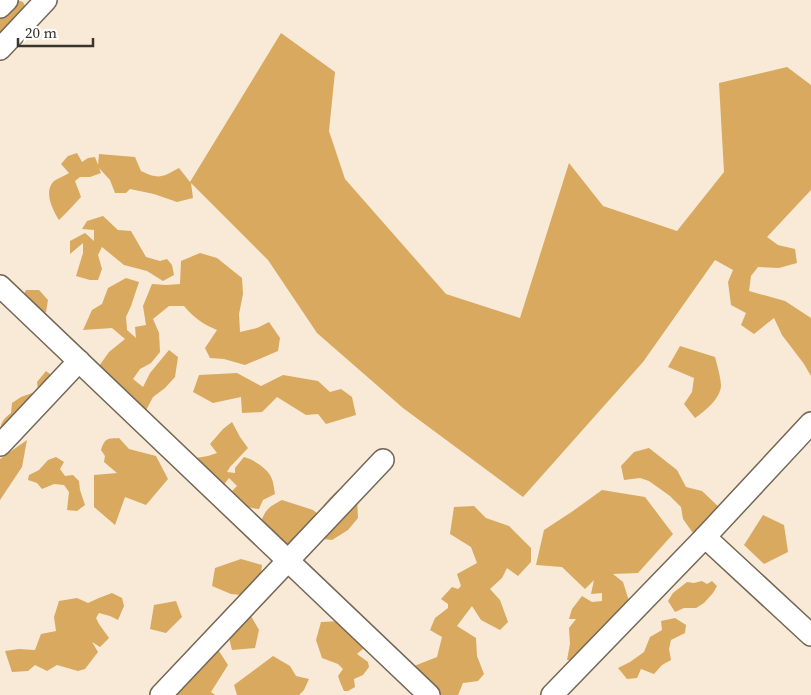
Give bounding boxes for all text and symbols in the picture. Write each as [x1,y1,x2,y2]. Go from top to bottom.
scale bar [18,15,92,47]
text: 20 m [25,22,57,43]

